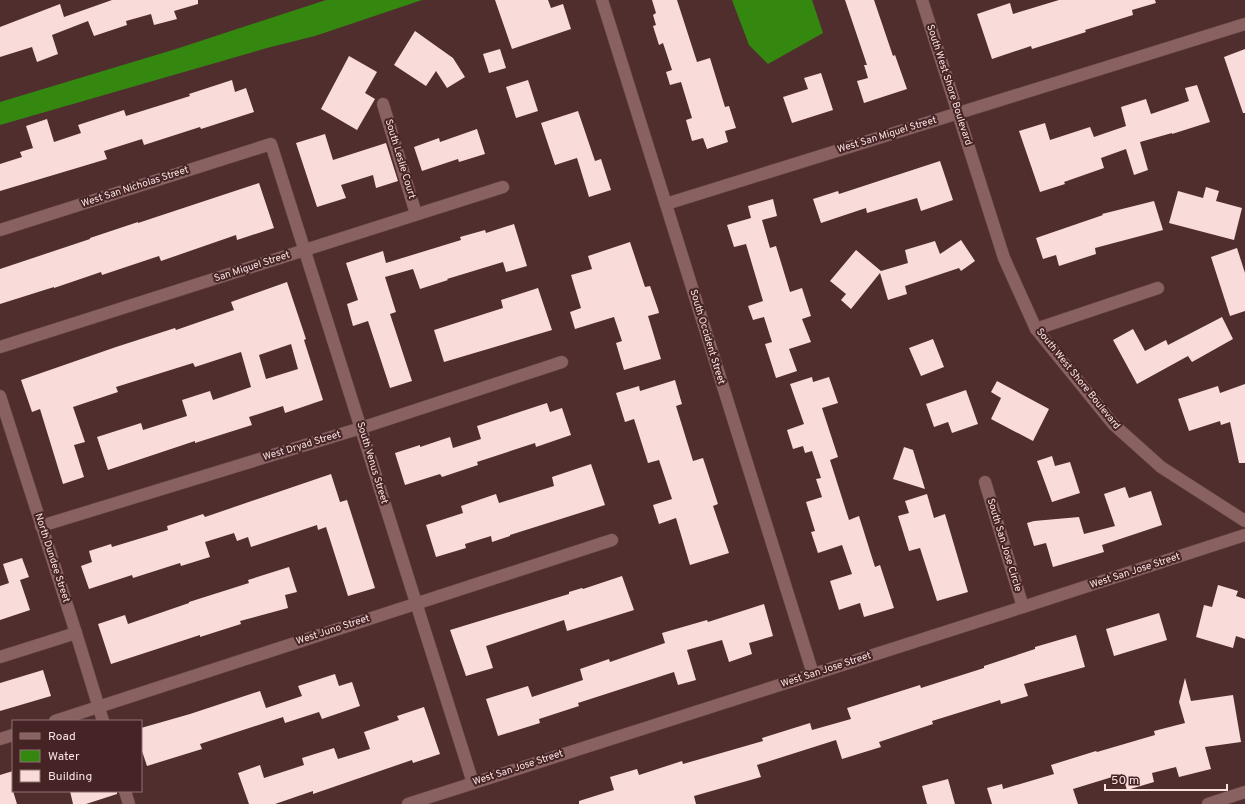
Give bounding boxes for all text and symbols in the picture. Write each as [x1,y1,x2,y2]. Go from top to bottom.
street label: South West Shore Boulevard [923,23,975,147]
street label: West San Miguel Street [836,114,938,156]
street label: South Leslie Court [382,118,418,201]
street label: West San Nicholas Street [80,163,190,210]
street label: San Miguel Street [212,249,292,285]
street label: South Occident Street [686,288,728,386]
street label: South West Shore Boulevard [1033,326,1123,432]
street label: South Venus Street [353,420,391,506]
street label: West Dryad Street [261,428,343,464]
street label: South San Jose Circle [984,497,1024,593]
street label: North Dundee Street [31,512,73,604]
street label: West San Jose Street [1088,550,1182,592]
street label: West Juno Street [295,612,372,648]
street label: West San Jose Street [779,649,873,691]
legend [12,720,142,792]
text: Road [48,729,76,745]
street label: West San Jose Street [471,747,565,789]
text: Water [48,749,80,765]
scale bar [1105,766,1227,792]
text: Building [48,769,92,785]
text: 50 m [1111,773,1139,789]

